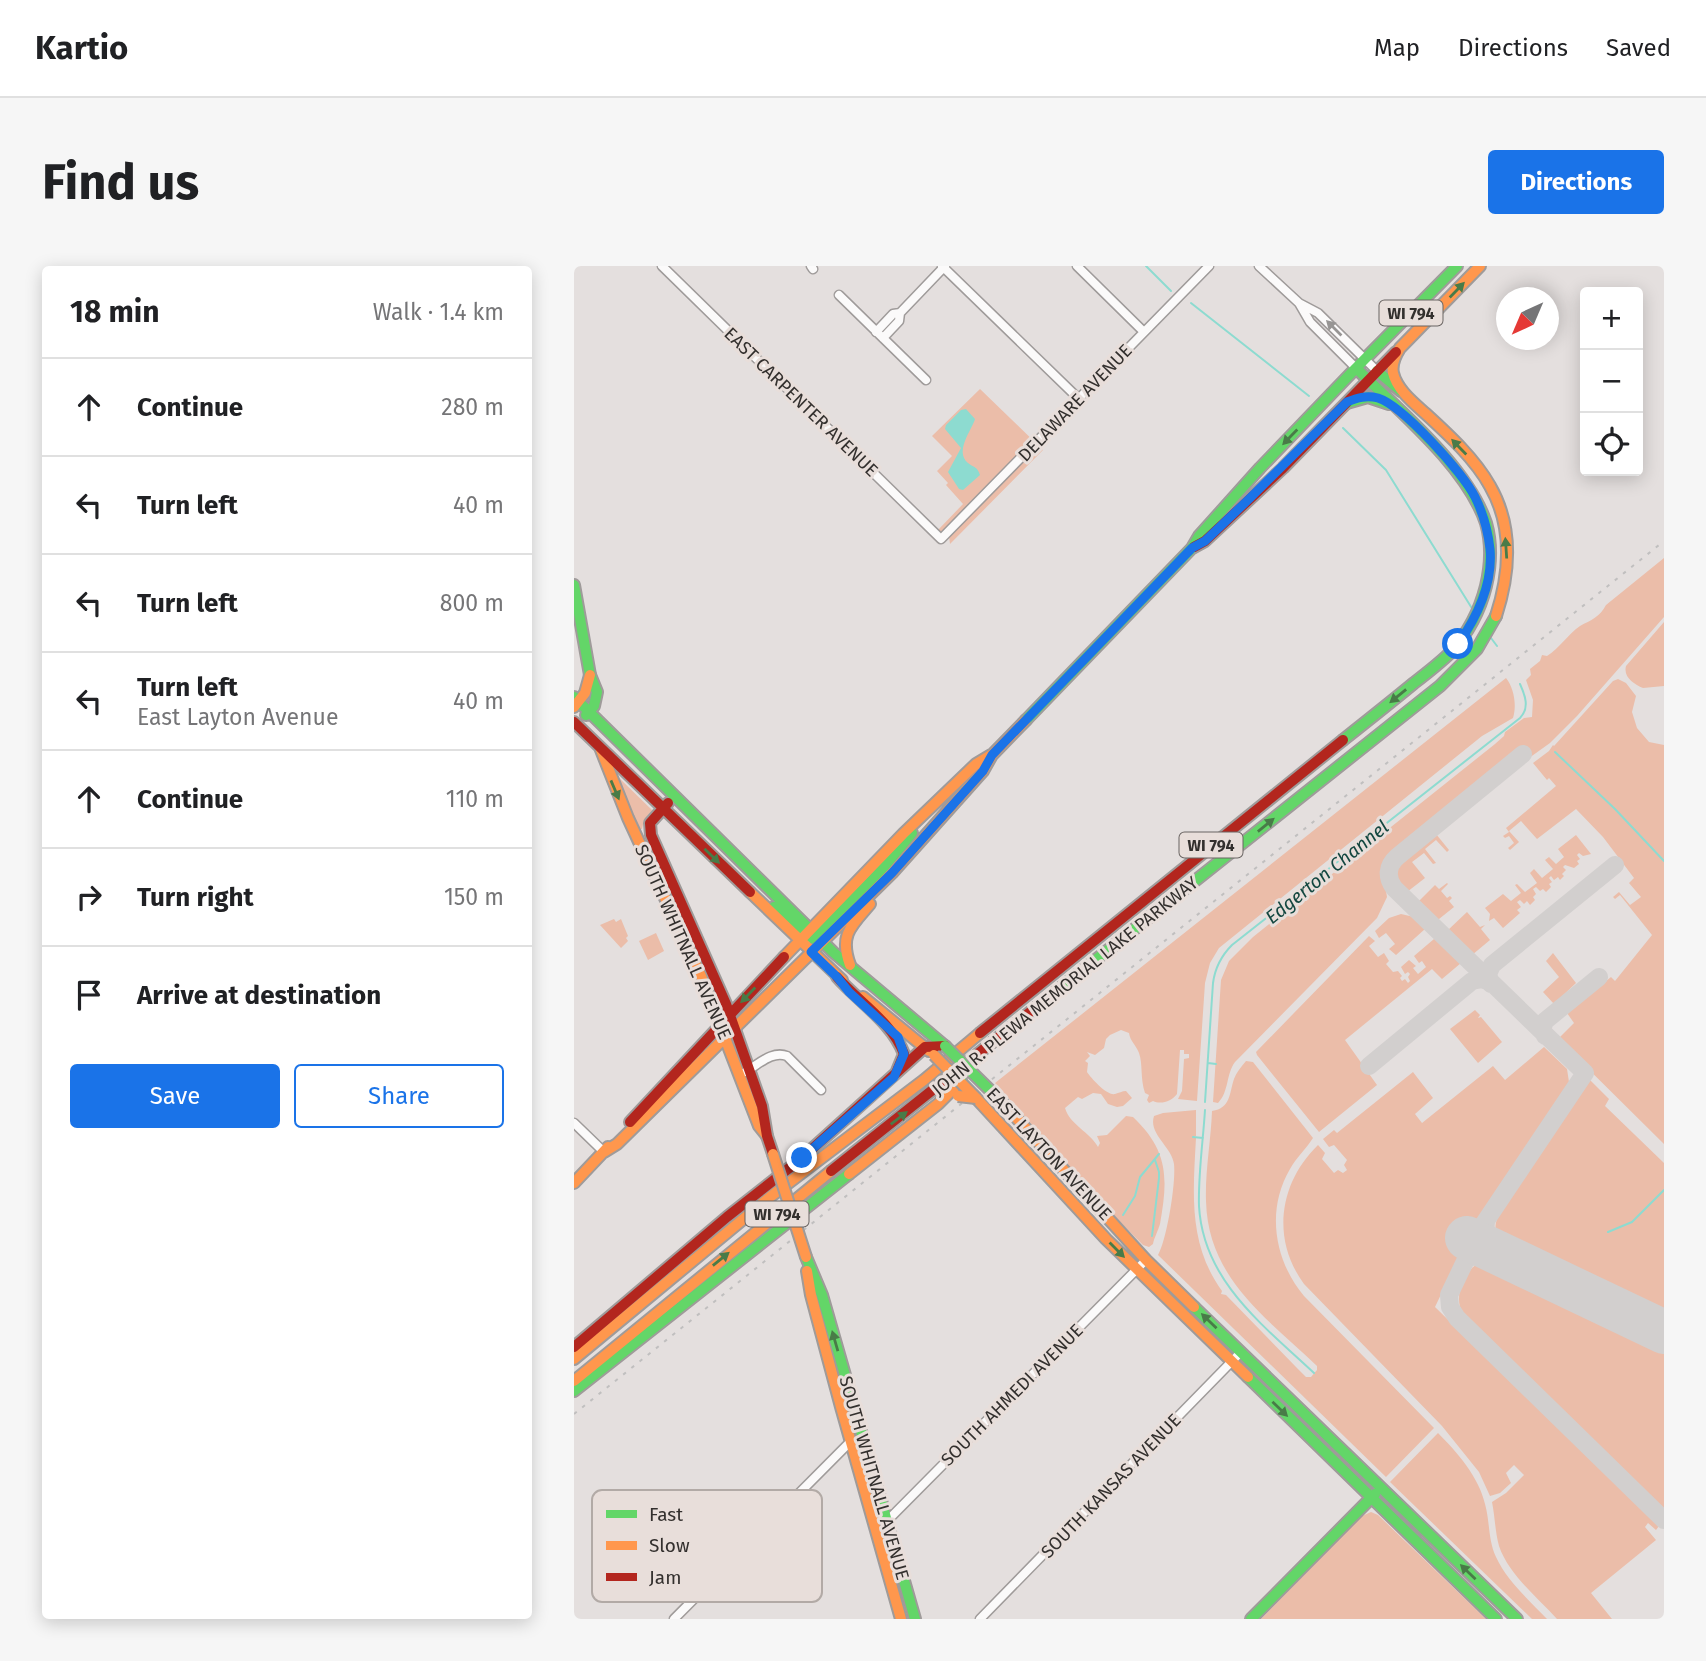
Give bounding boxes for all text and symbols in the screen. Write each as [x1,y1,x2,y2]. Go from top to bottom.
text: Kartio [35,28,128,68]
text: Map [1374,34,1420,62]
text: Directions [1458,34,1568,62]
text: Saved [1606,34,1671,62]
button: Directions [1488,150,1664,214]
text: Find us [42,153,199,212]
one-way arrow [1448,282,1465,298]
north arrow [1496,287,1559,350]
map controls [1580,287,1643,476]
button: + [1580,287,1643,350]
text: 18 min [70,294,160,330]
text: Walk · 1.4 km [373,298,504,326]
road number: WI 794 [1380,300,1442,326]
one-way arrow [1326,321,1343,337]
street label: EAST CARPENTER AVENUE [720,323,882,481]
street label: DELAWARE AVENUE [1013,340,1137,466]
button: − [1580,350,1643,413]
icon: ahead [70,388,108,426]
text: Continue [137,392,243,423]
text: 280 m [441,393,504,421]
button: locate [1580,413,1643,476]
one-way arrow [1283,428,1299,445]
one-way arrow [1451,439,1468,456]
icon: left [70,486,108,524]
text: Turn left [137,490,238,521]
text: 40 m [453,491,504,519]
one-way arrow [1501,537,1512,559]
icon: left [70,584,108,622]
text: Turn left [137,588,238,619]
text: 800 m [440,589,504,617]
route start [1442,628,1473,659]
text: Turn left [137,672,238,703]
icon: left [70,682,108,720]
text: 40 m [453,687,504,715]
one-way arrow [1389,688,1407,702]
text: East Layton Avenue [137,703,338,731]
icon: ahead [70,780,108,818]
one-way arrow [609,780,621,800]
text: Continue [137,784,243,815]
text: 110 m [446,785,504,813]
water label: Edgerton Channel [1261,815,1393,929]
one-way arrow [1257,818,1274,833]
road number: WI 794 [1180,832,1242,858]
street label: SOUTH WHITNALL AVENUE [630,841,736,1043]
one-way arrow [703,847,720,863]
street label: JOHN R. PLEWA MEMORIAL LAKE PARKWAY [927,872,1203,1100]
icon: right [70,878,108,916]
text: Turn right [137,882,254,913]
text: 150 m [444,883,504,911]
icon: arrive [70,976,108,1014]
text: Arrive at destination [137,980,381,1011]
one-way arrow [740,987,757,1004]
button: Save [70,1064,280,1128]
button: Share [294,1064,504,1128]
street label: EAST LAYTON AVENUE [982,1083,1116,1225]
one-way arrow [890,1110,908,1125]
route end [786,1142,817,1173]
road number: WI 794 [746,1202,808,1226]
one-way arrow [1108,1242,1125,1258]
one-way arrow [713,1252,730,1267]
one-way arrow [1201,1314,1218,1330]
street label: SOUTH AHMEDI AVENUE [936,1319,1088,1471]
one-way arrow [830,1331,840,1352]
street label: SOUTH WHITNALL AVENUE [834,1374,914,1582]
one-way arrow [1271,1401,1288,1417]
street label: SOUTH KANSAS AVENUE [1036,1409,1186,1563]
legend [592,1490,822,1602]
text: Fast [649,1503,683,1526]
text: Slow [649,1534,690,1557]
one-way arrow [1460,1564,1477,1580]
text: Jam [649,1566,681,1589]

